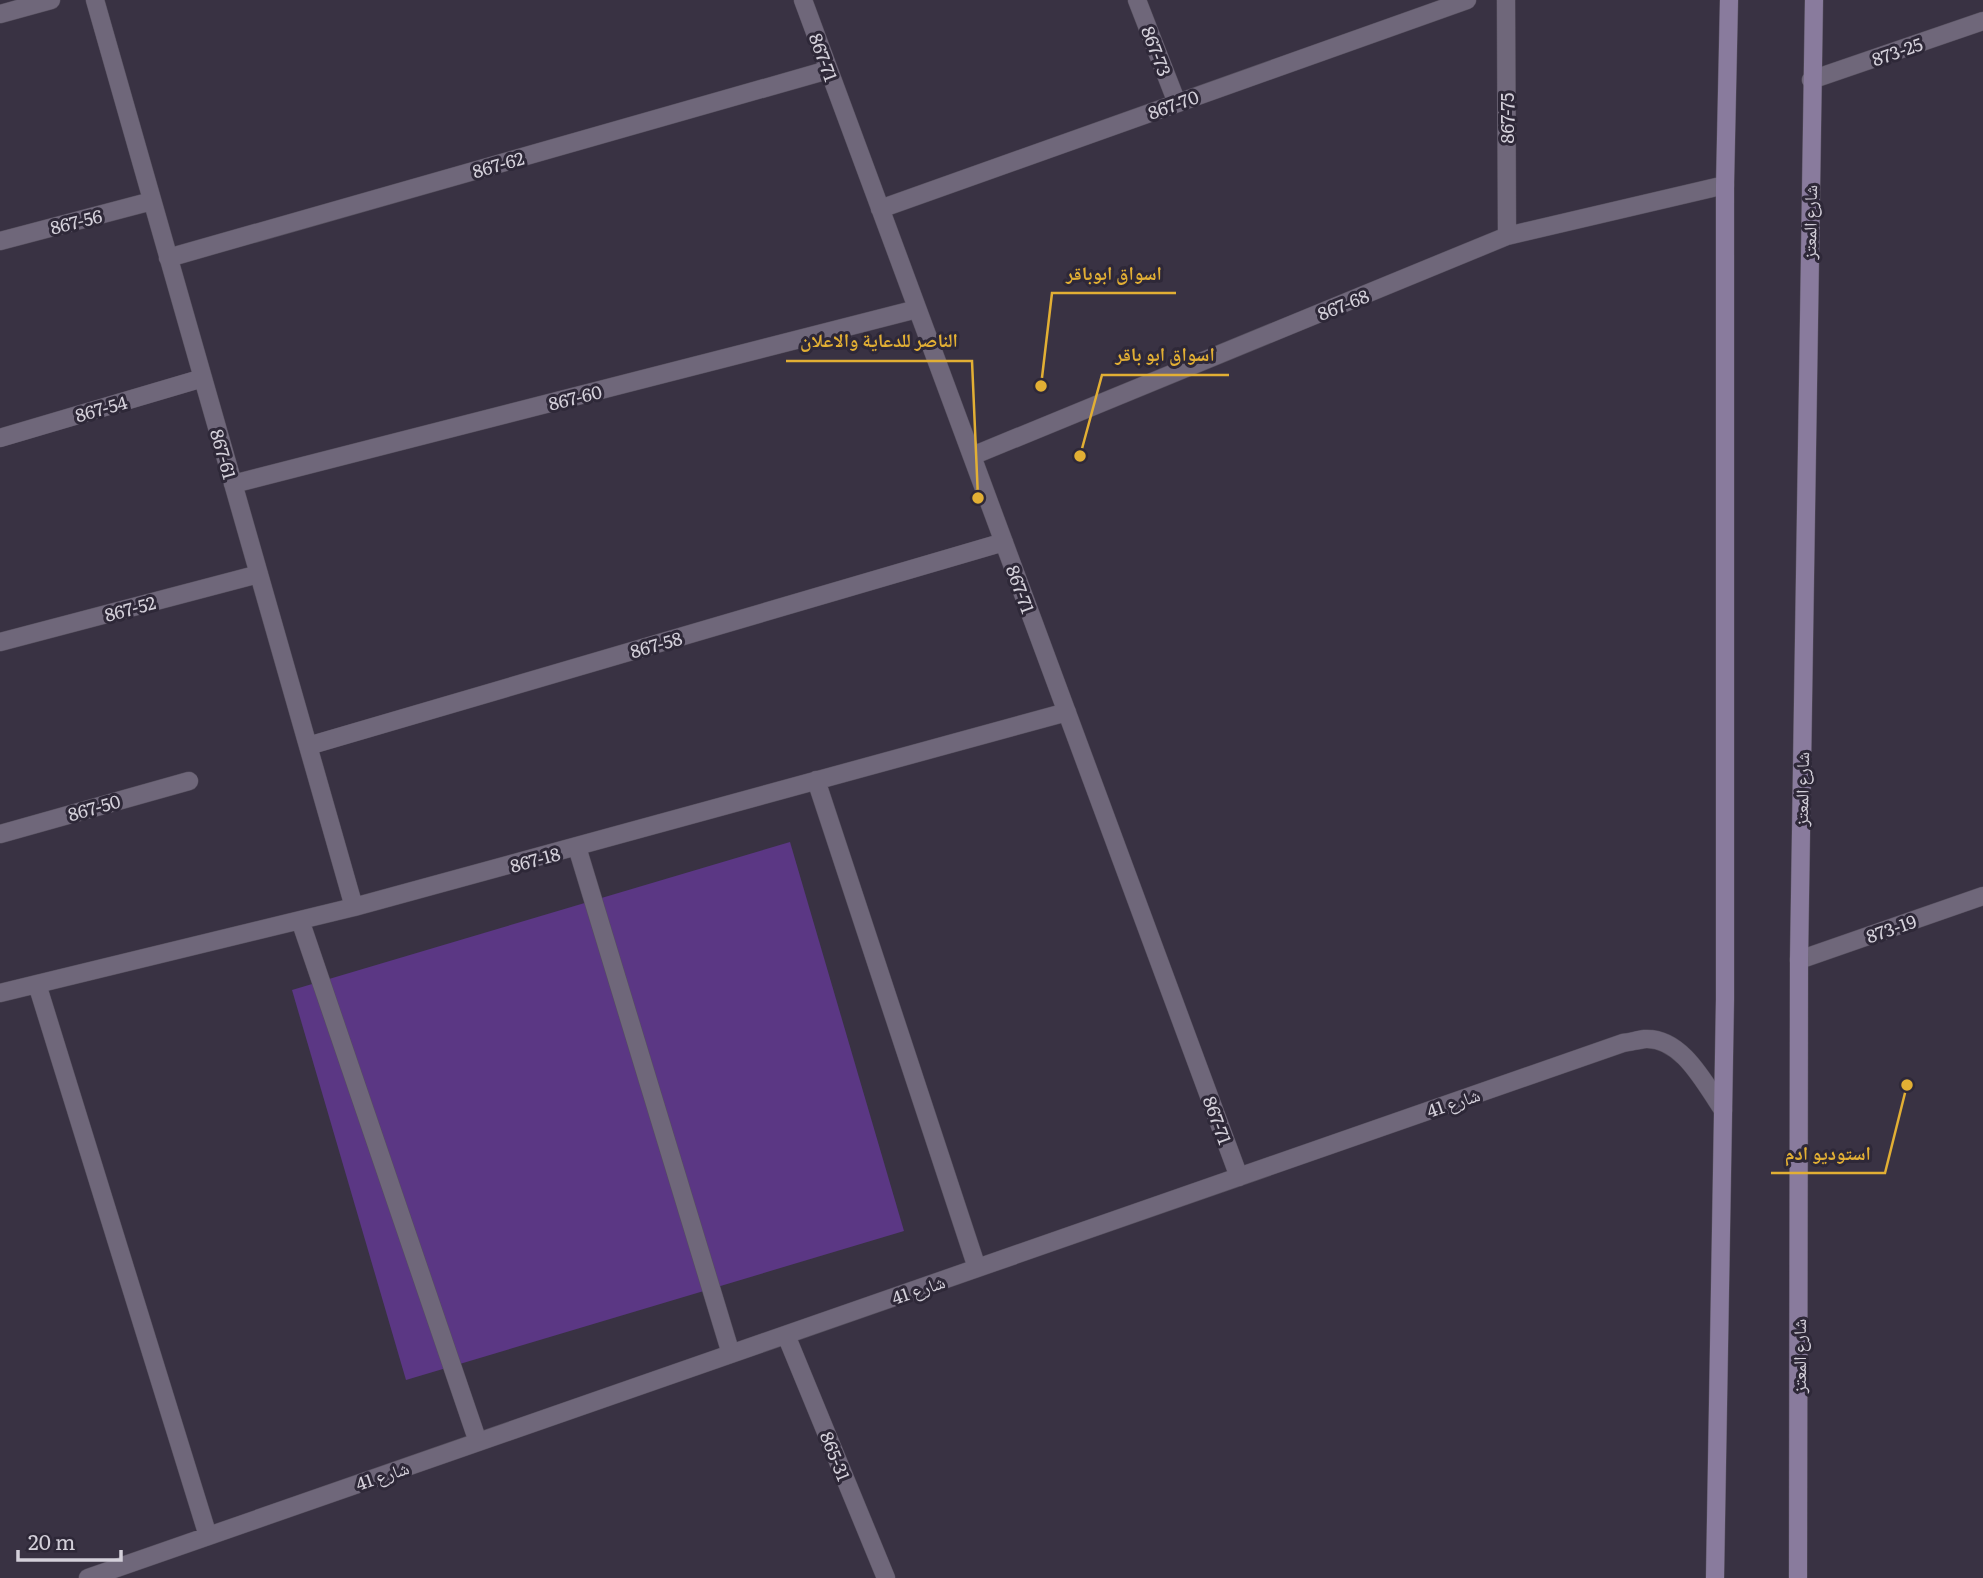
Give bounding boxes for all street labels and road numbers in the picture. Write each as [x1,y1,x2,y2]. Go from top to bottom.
street label: 867-73 [1135,22,1179,80]
street label: 867-71 [803,29,845,85]
street label: 873-25 [1868,30,1926,72]
street label: 867-70 [1144,82,1202,126]
street label: 867-75 [1493,93,1520,143]
street label: 867-62 [469,144,527,184]
street label: شارع المعتز [1795,184,1823,261]
street label: 867-56 [47,201,105,240]
street label: 867-68 [1313,281,1373,327]
street label: 867-60 [545,377,605,417]
street label: 867-54 [72,388,130,428]
street label: 867-61 [204,426,244,482]
street label: 867-71 [1000,561,1042,617]
street label: 867-52 [101,588,159,628]
street label: 867-58 [627,624,685,664]
street label: شارع المعتز [1787,751,1815,828]
street label: 867-50 [65,787,123,827]
street label: 867-18 [507,839,563,879]
street label: 873-19 [1862,907,1920,949]
street label: شارع 41 [1423,1080,1483,1124]
street label: 867-71 [1197,1092,1239,1148]
street label: شارع 41 [888,1267,948,1311]
street label: شارع المعتز [1785,1319,1812,1394]
street label: 865-31 [814,1427,858,1485]
street label: شارع 41 [352,1453,412,1497]

